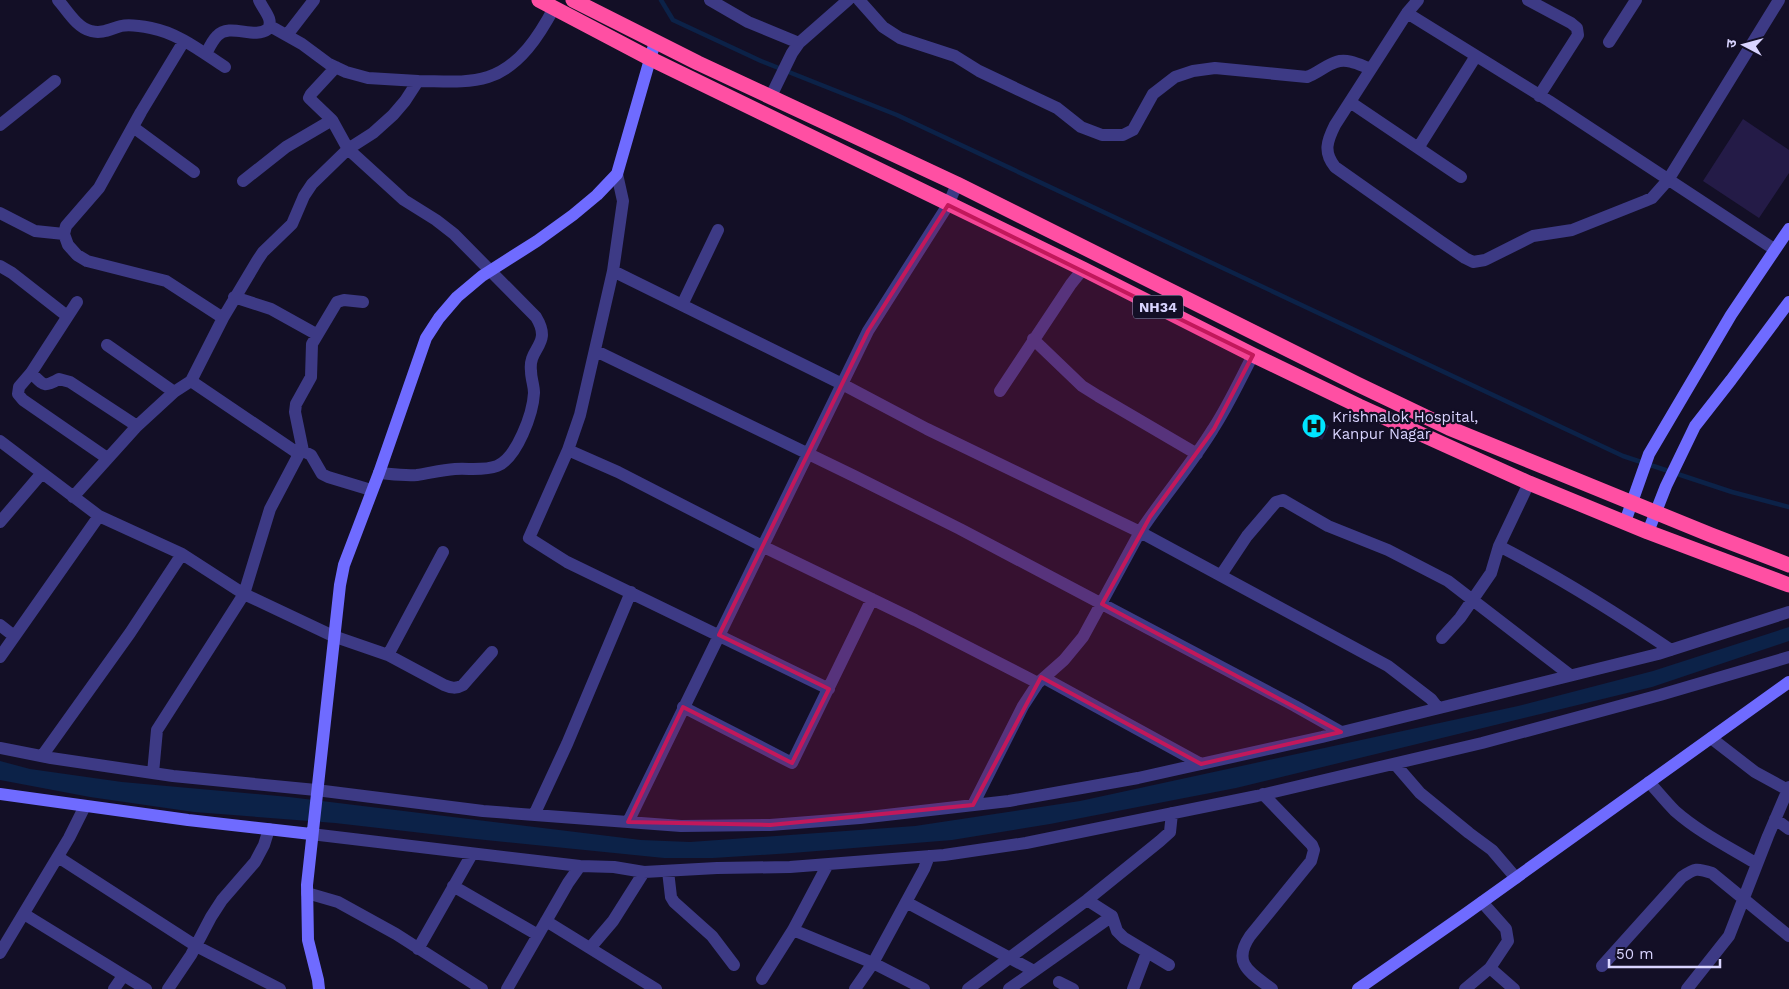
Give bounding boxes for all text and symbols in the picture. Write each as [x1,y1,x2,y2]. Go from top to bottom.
north arrow [1719,20,1769,70]
text: उ [1723,38,1740,49]
road number: NH34 [1133,296,1183,318]
place label: Krishnalok Hospital, Kanpur Nagar [1332,408,1478,443]
hospital icon: Krishnalok Hospital, Kanpur Nagar [1301,413,1327,439]
scale bar [1609,936,1720,968]
text: 50 m [1616,945,1653,963]

